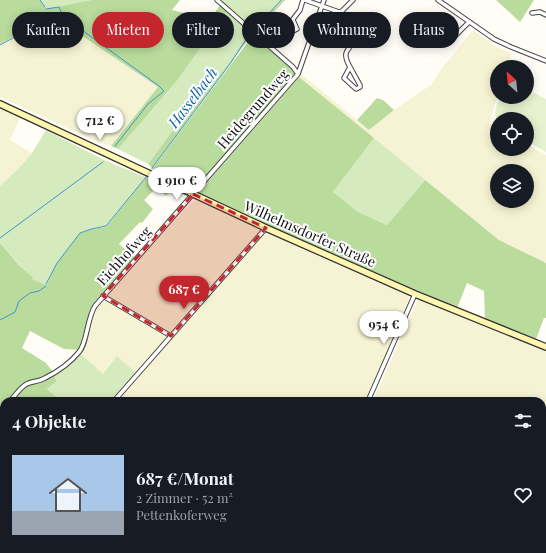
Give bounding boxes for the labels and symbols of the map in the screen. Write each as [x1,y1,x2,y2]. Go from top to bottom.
north arrow [490,60,534,104]
water label: Hasselbach [162,63,221,132]
street label: Heidegrundweg [213,64,293,153]
pin: 712 € [72,107,128,141]
pin: 1 910 € [140,167,214,201]
street label: Wilhelmsdorfer Straße [240,196,379,271]
street label: Eichhofweg [92,222,156,289]
pin: 687 € [156,276,212,310]
pin: 954 € [356,311,412,345]

